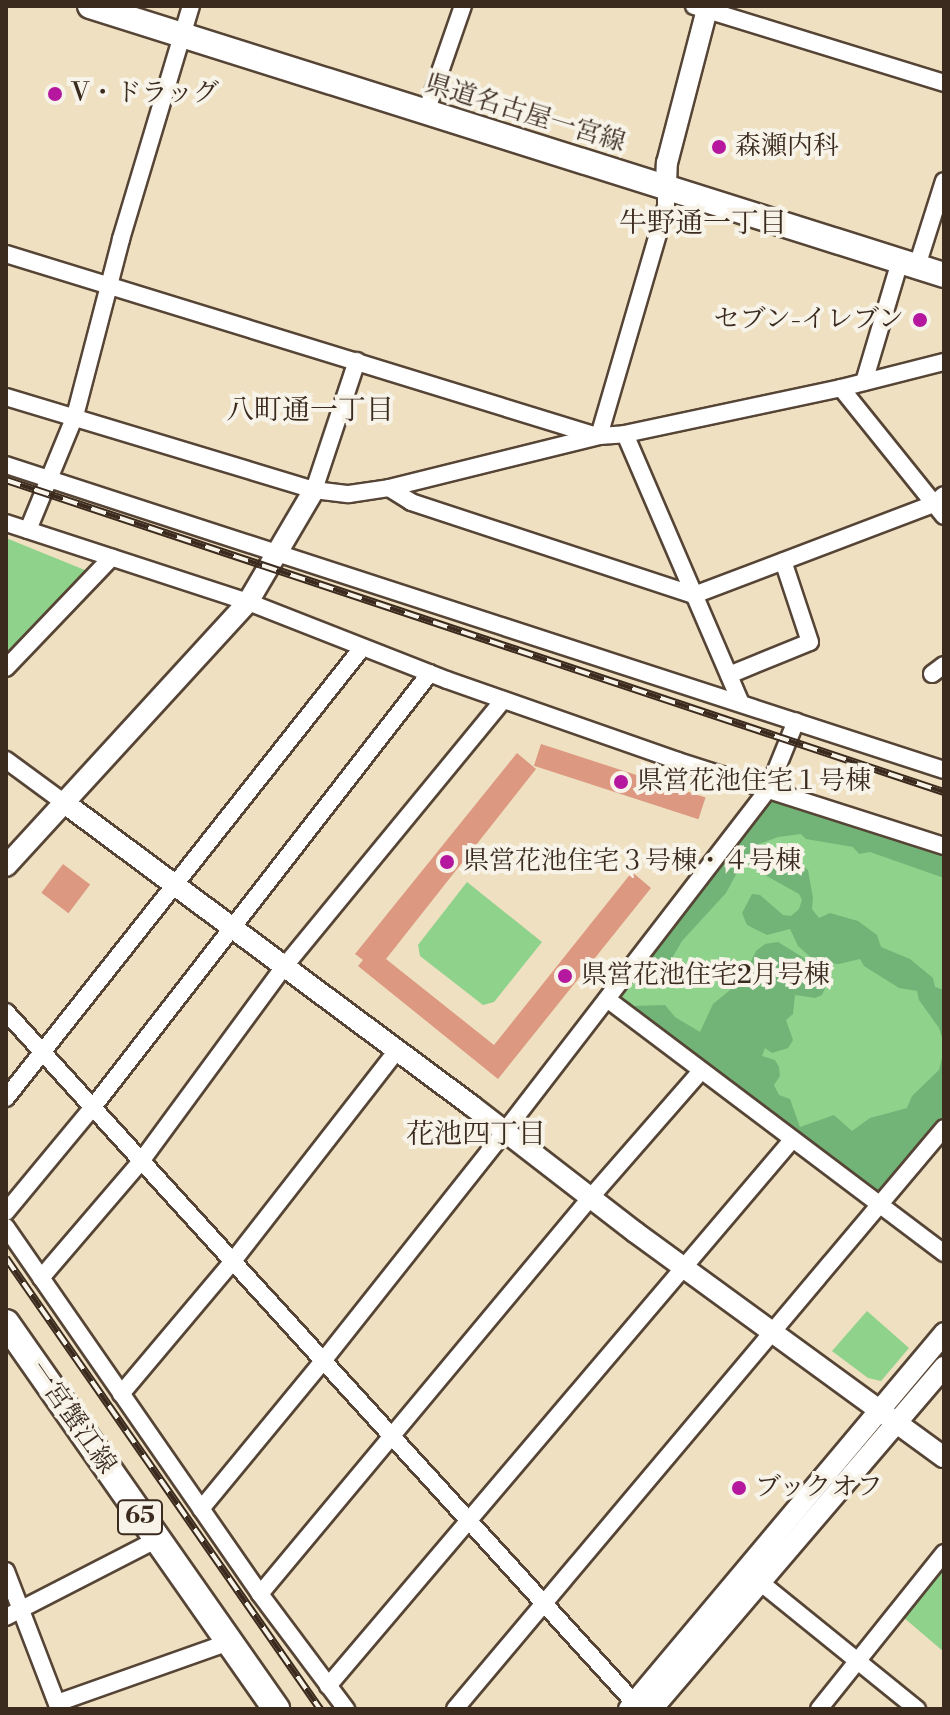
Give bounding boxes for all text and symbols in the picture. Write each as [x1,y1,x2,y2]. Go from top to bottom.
street label: 県道名古屋一宮線 [421,69,629,159]
place label: V・ドラッグ [71,78,220,110]
marker: V・ドラッグ [46,85,64,103]
place label: 森瀬内科 [735,131,839,163]
marker: 森瀬内科 [710,138,728,156]
district label: 牛野通一丁目 [619,207,787,241]
place label: セブン-イレブン [712,304,904,336]
marker: セブン-イレブン [911,311,929,329]
district label: 八町通一丁目 [226,394,394,428]
place label: 県営花池住宅１号棟 [637,766,871,798]
marker: 県営花池住宅１号棟 [612,773,630,791]
place label: 県営花池住宅３号棟・４号棟 [463,846,801,878]
marker: 県営花池住宅３号棟・４号棟 [438,853,456,871]
place label: 県営花池住宅2月号棟 [581,960,830,992]
marker: 県営花池住宅2月号棟 [556,967,574,985]
district label: 花池四丁目 [406,1118,546,1152]
street label: 一宮蟹江線 [22,1356,122,1480]
place label: ブックオフ [755,1472,885,1504]
marker: ブックオフ [730,1479,748,1497]
road number: 65 [116,1497,164,1537]

